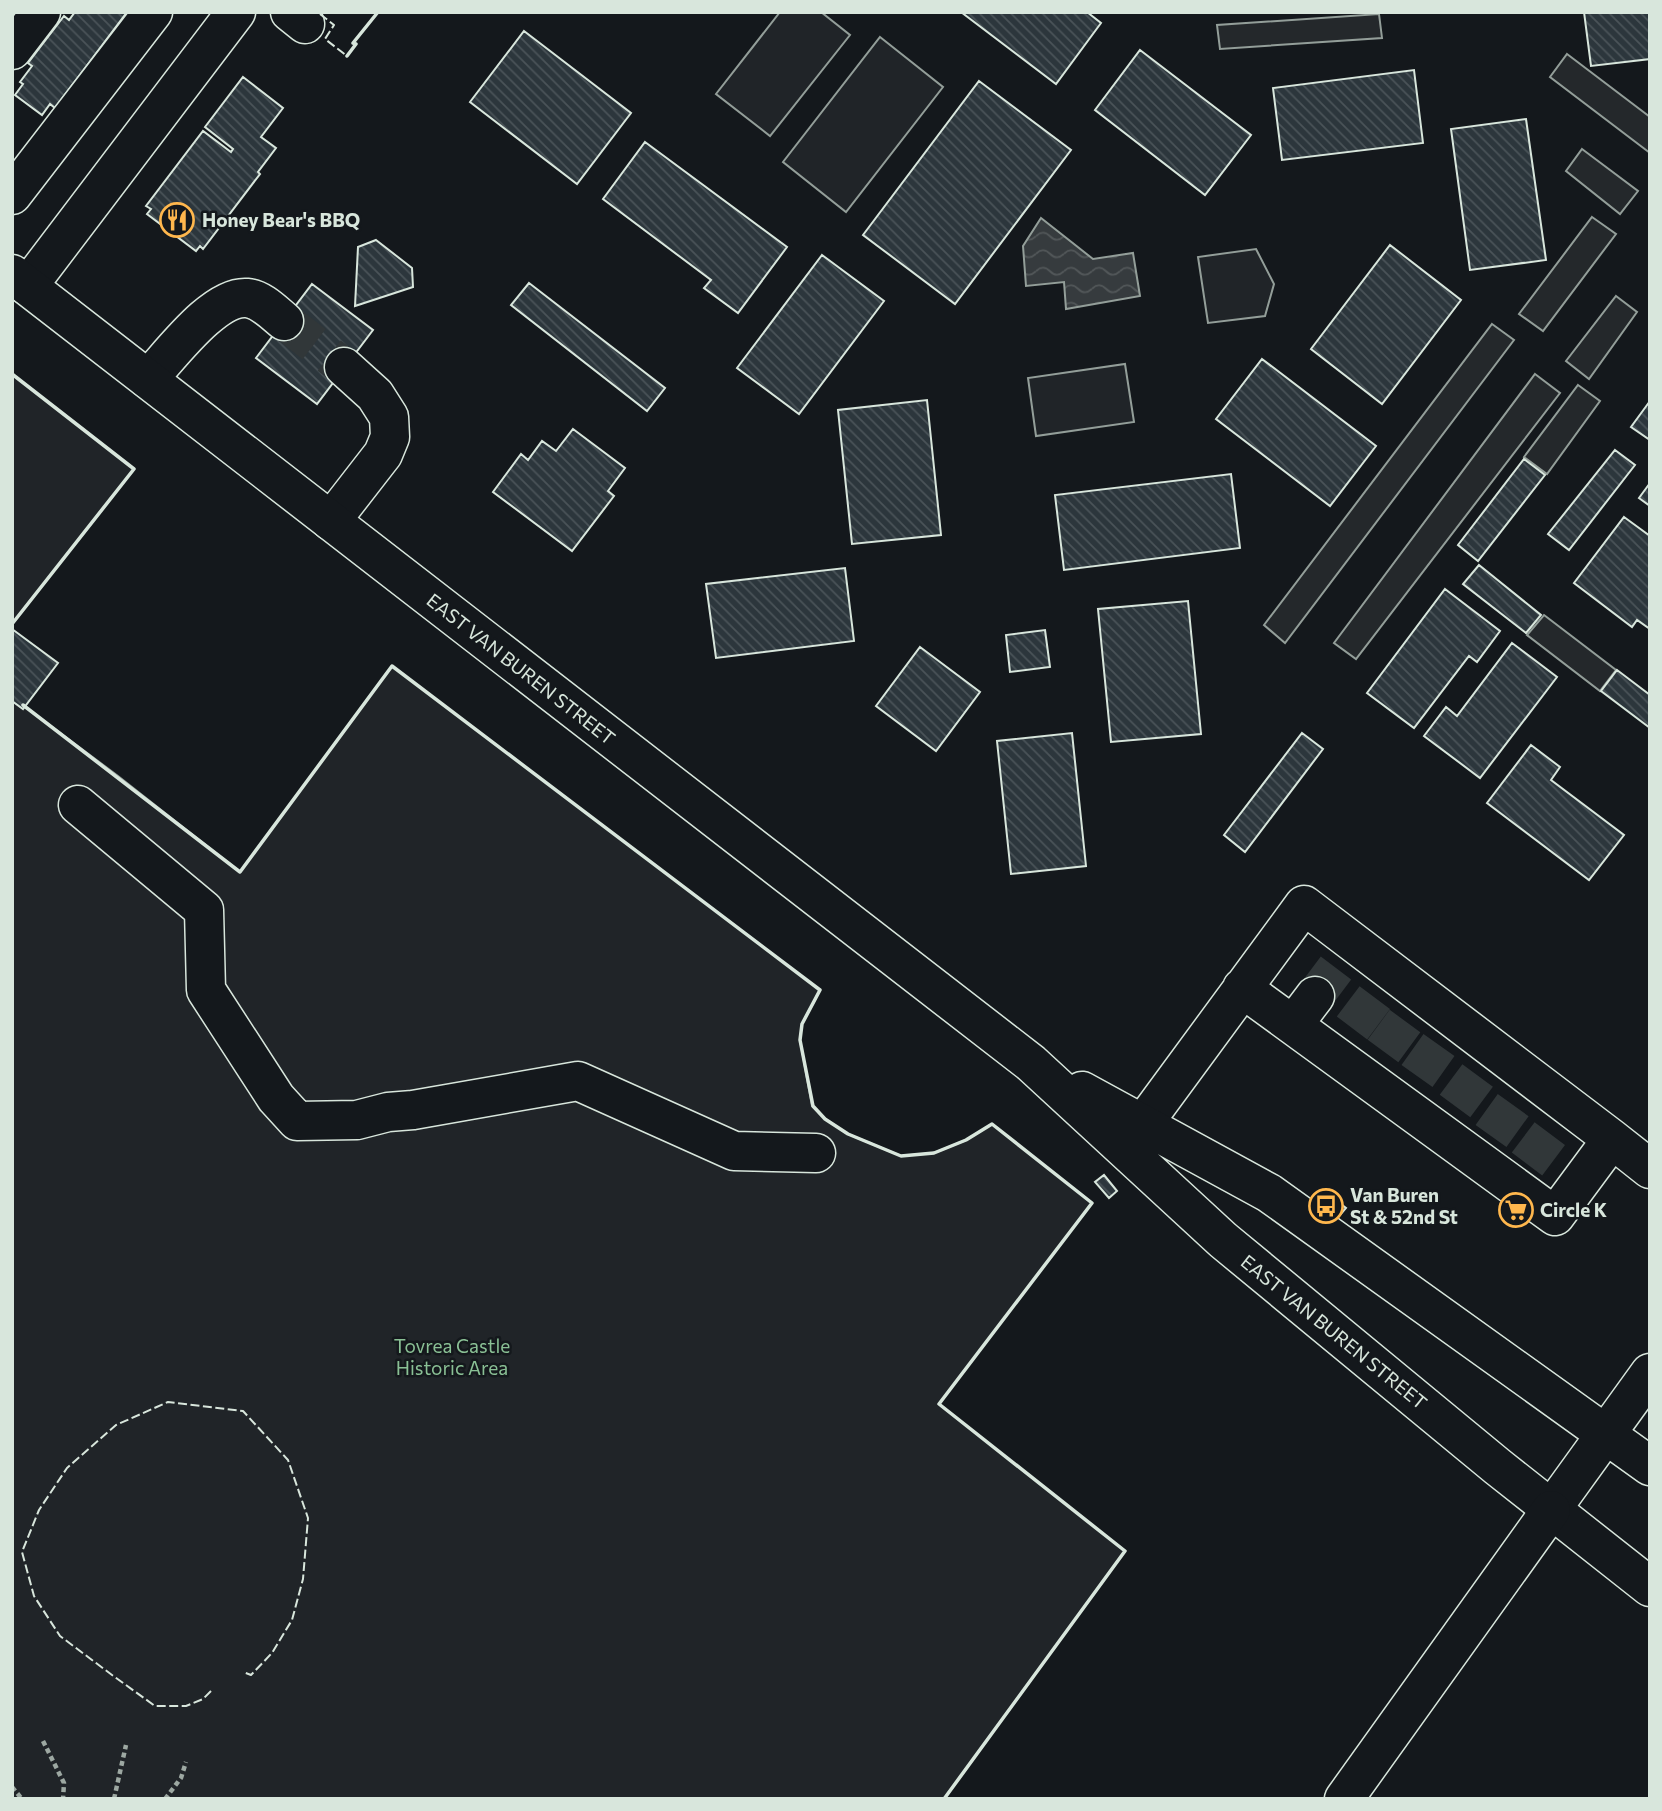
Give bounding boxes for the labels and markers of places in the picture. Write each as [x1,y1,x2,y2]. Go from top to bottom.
restaurant icon: Honey Bear's BBQ [158,201,196,239]
place label: Honey Bear's BBQ [202,208,360,231]
place label: Van Buren St & 52nd St [1350,1183,1458,1228]
bus stop icon: Van Buren St & 52nd St [1307,1187,1345,1225]
supermarket icon: Circle K [1497,1191,1535,1229]
place label: Circle K [1540,1198,1607,1221]

